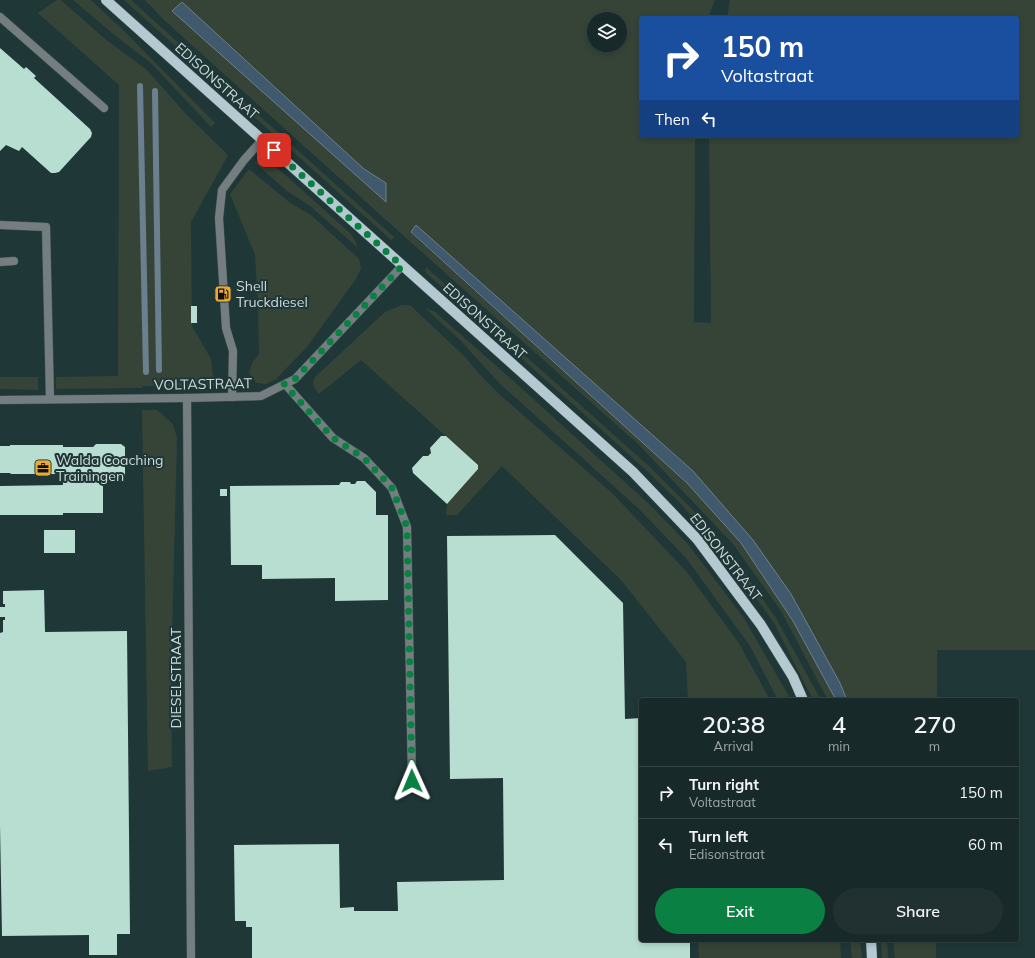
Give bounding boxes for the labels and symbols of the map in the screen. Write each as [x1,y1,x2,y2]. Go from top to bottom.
street label: EDISONSTRAAT [171,39,263,124]
pin [257,133,291,167]
place label: Shell Truckdiesel [236,277,308,311]
street label: EDISONSTRAAT [439,279,531,364]
fuel station icon: Shell Truckdiesel [213,284,233,304]
street label: VOLTASTRAAT [154,374,253,394]
place label: Walda Coaching Trainingen [56,451,164,485]
office icon: Walda Coaching Trainingen [33,458,53,478]
street label: EDISONSTRAAT [686,509,766,605]
street label: DIESELSTRAAT [167,627,185,728]
position arrow [391,760,433,802]

